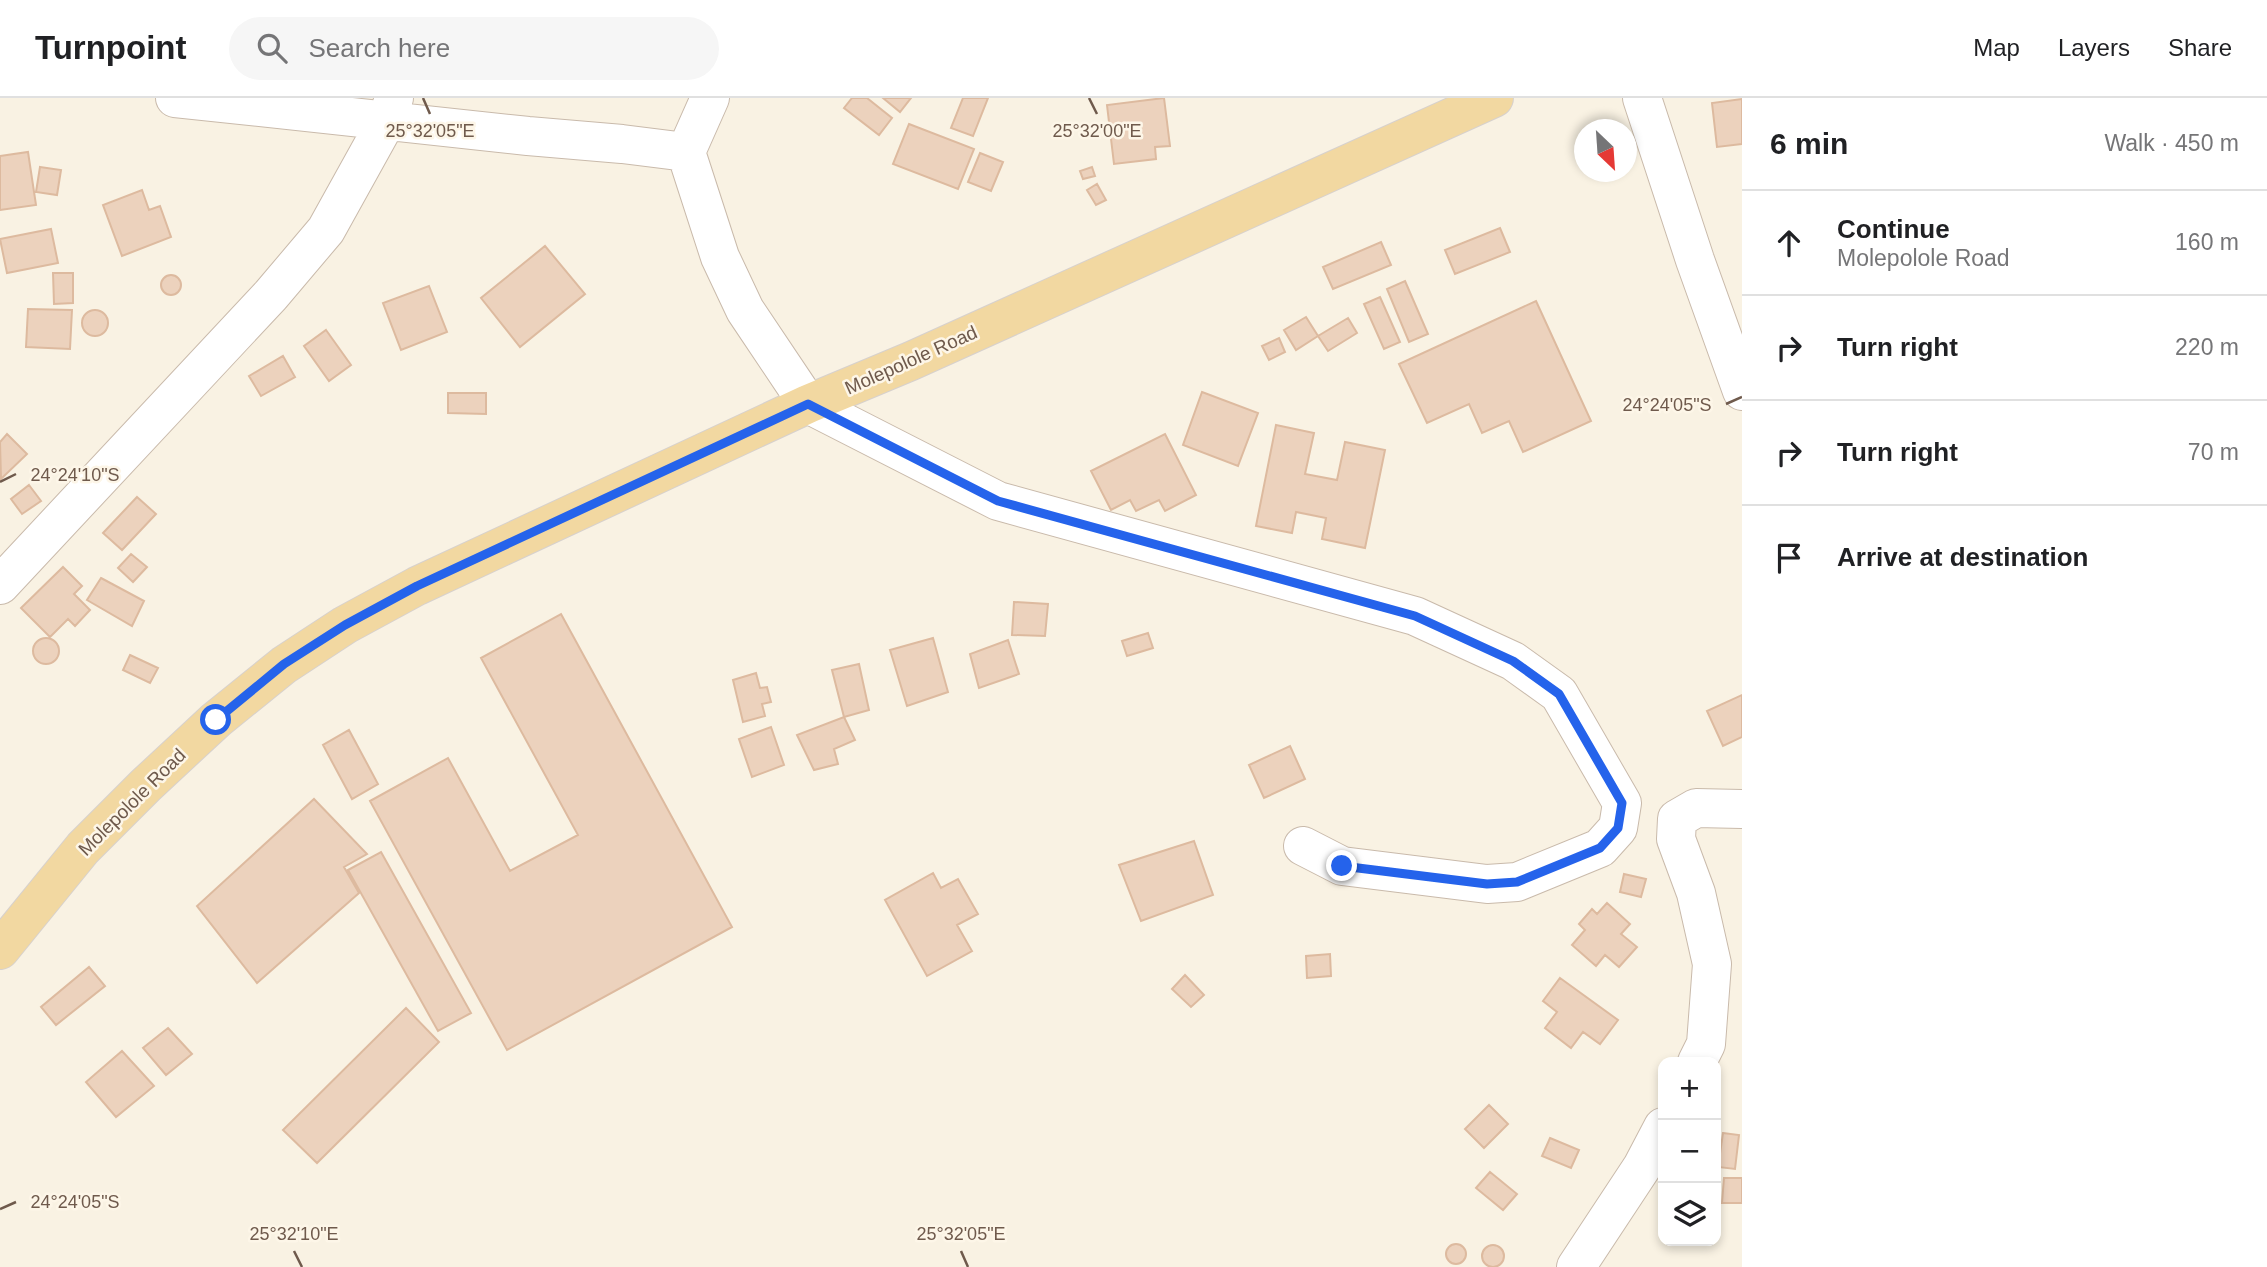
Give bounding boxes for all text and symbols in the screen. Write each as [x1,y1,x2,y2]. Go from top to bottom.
search box [229,17,719,80]
text: Turnpoint [35,29,187,66]
icon: search [253,29,291,67]
text: Search here [309,33,450,63]
text: Map [1973,34,2020,61]
text: Layers [2058,34,2130,61]
text: Share [2168,34,2232,61]
north arrow [1574,119,1637,182]
text: 25°32'05"E [385,121,475,141]
text: 25°32'00"E [1052,121,1142,141]
text: 6 min [1770,127,1848,160]
text: Walk · 450 m [2104,130,2239,156]
text: Continue [1837,214,1950,244]
icon: ahead [1770,224,1808,262]
text: 160 m [2175,229,2239,255]
text: Molepolole Road [1837,245,2010,271]
street label: Molepolole Road [842,321,980,399]
icon: right [1770,329,1808,367]
text: Turn right [1837,332,1958,362]
text: 220 m [2175,334,2239,360]
text: 24°24'05"S [1622,395,1712,415]
icon: right [1770,434,1808,472]
text: Turn right [1837,437,1958,467]
text: 70 m [2188,439,2239,465]
text: 24°24'10"S [30,465,120,485]
icon: arrive [1770,539,1808,577]
text: Arrive at destination [1837,542,2088,572]
route start [200,704,231,735]
street label: Molepolole Road [74,744,190,860]
route end [1326,850,1357,881]
map controls [1658,1057,1721,1246]
button: + [1658,1057,1721,1120]
button: − [1658,1120,1721,1183]
button: layers [1658,1183,1721,1246]
text: 24°24'05"S [30,1192,120,1212]
text: 25°32'10"E [249,1224,339,1244]
text: 25°32'05"E [916,1224,1006,1244]

